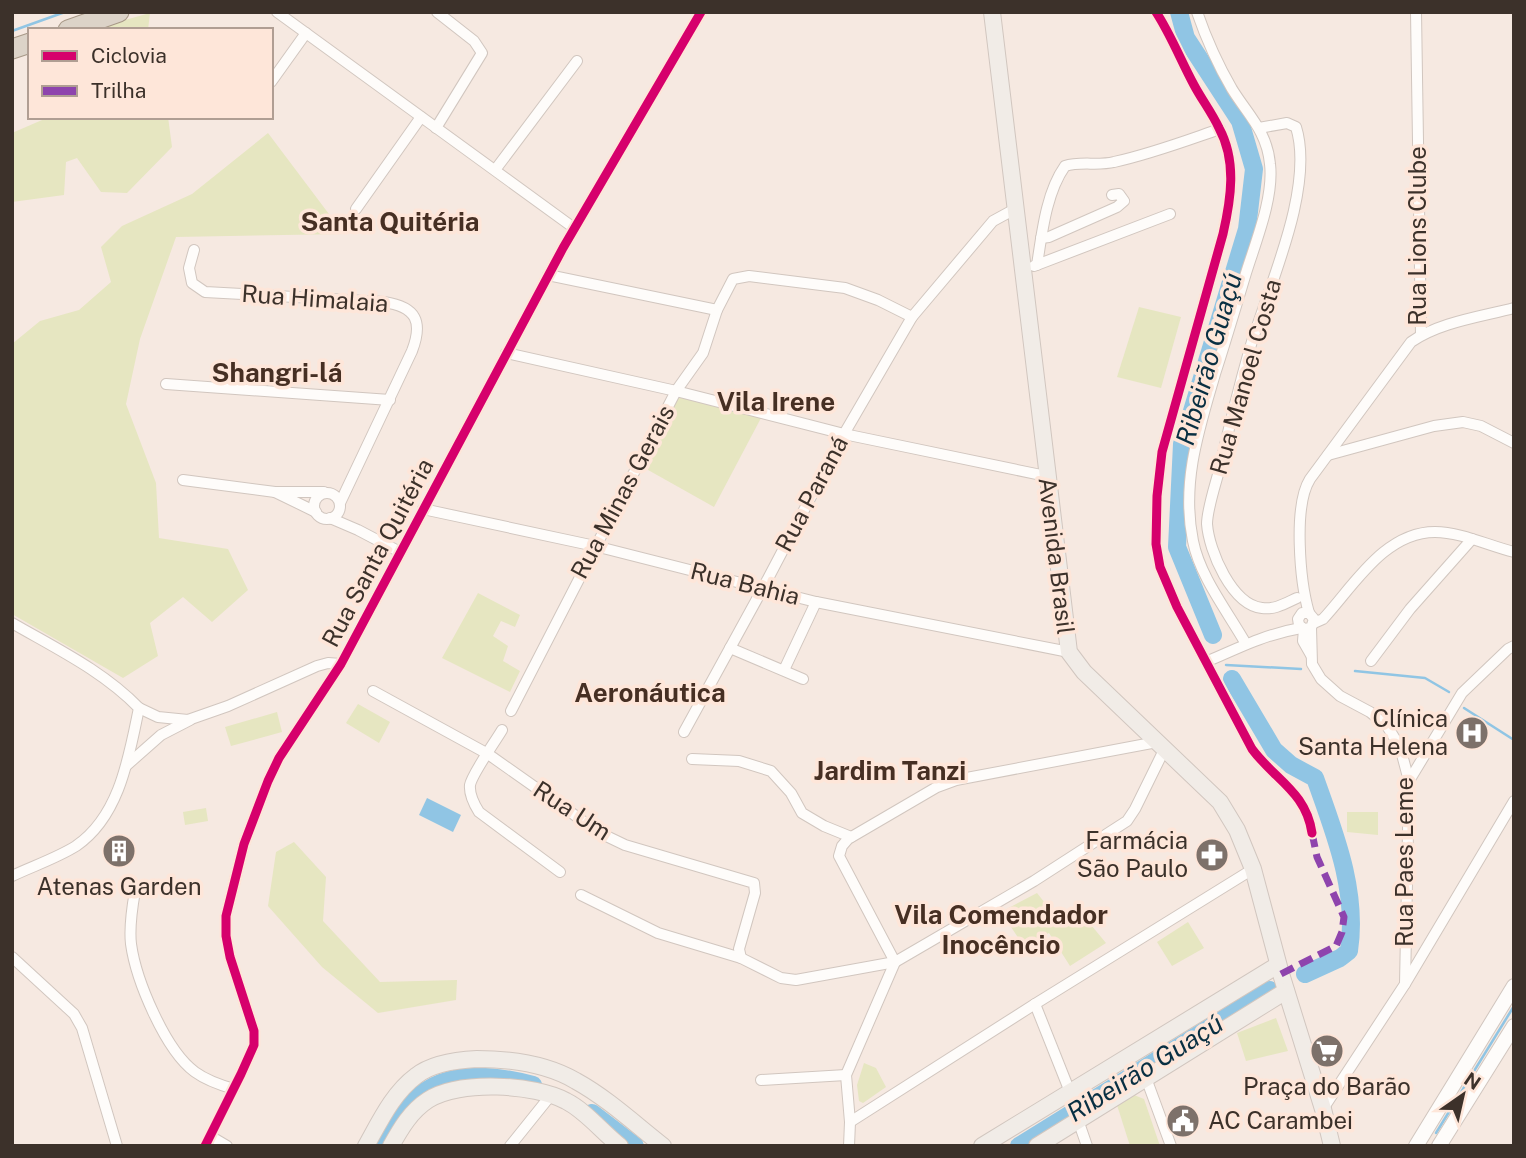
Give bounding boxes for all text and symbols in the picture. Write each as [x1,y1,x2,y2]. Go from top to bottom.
legend [28,28,273,119]
text: Ciclovia [91,43,167,68]
text: Trilha [91,78,146,103]
street label: Rua Lions Clube [1403,146,1431,326]
district label: Santa Quitéria [300,206,480,237]
water label: Ribeirão Guaçú [1169,269,1248,449]
street label: Rua Manoel Costa [1204,276,1286,478]
street label: Rua Himalaia [241,279,389,317]
district label: Shangri-lá [212,357,342,388]
district label: Vila Irene [717,386,835,417]
street label: Rua Minas Gerais [565,400,680,583]
street label: Rua Paraná [769,431,853,556]
street label: Rua Santa Quitéria [316,454,439,651]
street label: Avenida Brasil [1033,476,1081,636]
street label: Rua Bahia [688,556,803,610]
district label: Aeronáutica [574,677,726,708]
place label: Clínica Santa Helena [1298,704,1448,760]
hospital icon: Clínica Santa Helena [1453,714,1491,752]
district label: Jardim Tanzi [814,755,966,786]
street label: Rua Um [529,775,617,846]
street label: Rua Paes Leme [1390,777,1418,947]
place label: Farmácia São Paulo [1077,826,1188,882]
building icon: Atenas Garden [100,832,138,870]
pharmacy icon: Farmácia São Paulo [1193,836,1231,874]
place label: Atenas Garden [37,872,202,900]
district label: Vila Comendador Inocêncio [894,899,1108,960]
water label: Ribeirão Guaçú [1061,1007,1228,1128]
supermarket icon: Praça do Barão [1308,1032,1346,1070]
north arrow [1428,1060,1498,1130]
text: N [1460,1068,1485,1094]
place label: Praça do Barão [1243,1072,1411,1100]
public building icon: AC Carambei [1164,1102,1202,1140]
place label: AC Carambei [1208,1106,1353,1134]

